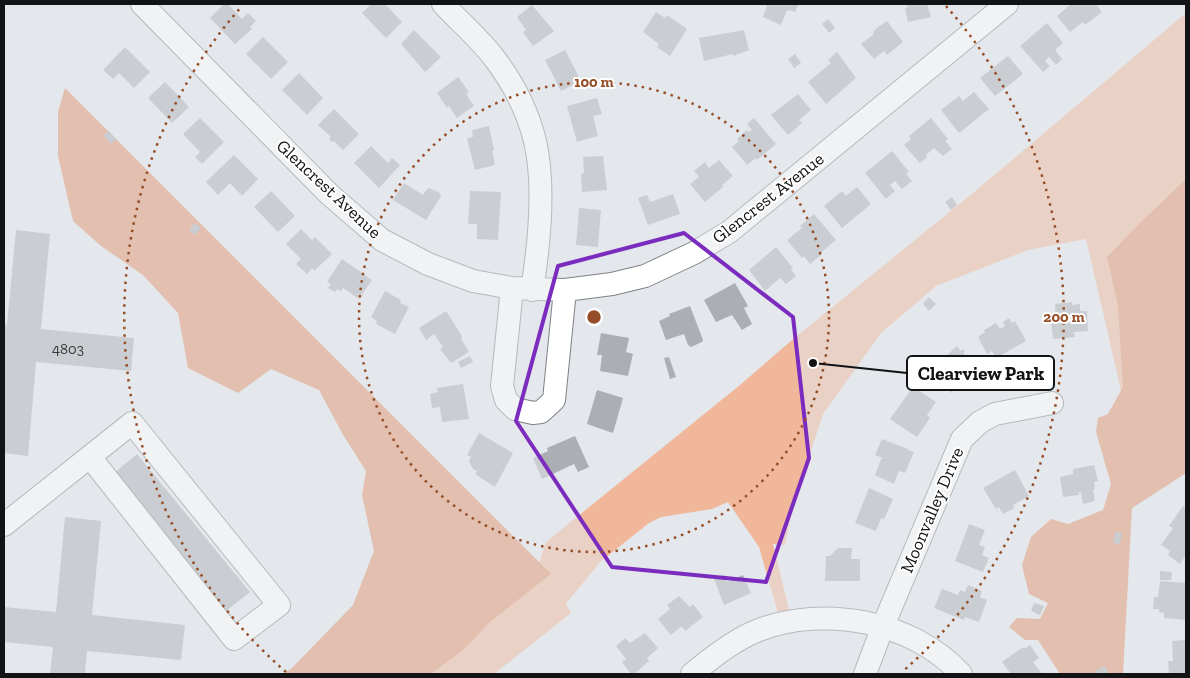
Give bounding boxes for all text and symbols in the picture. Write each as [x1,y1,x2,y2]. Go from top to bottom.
text: 100 m [574,73,614,91]
street label: Glencrest Avenue [272,135,386,243]
street label: Glencrest Avenue [708,148,828,248]
centre of rings [585,308,603,326]
text: 200 m [1043,308,1085,326]
house number: 4803 [52,340,84,358]
callout: Clearview Park [907,356,1054,390]
text: Clearview Park [918,362,1045,385]
street label: Moonvalley Drive [896,444,968,576]

